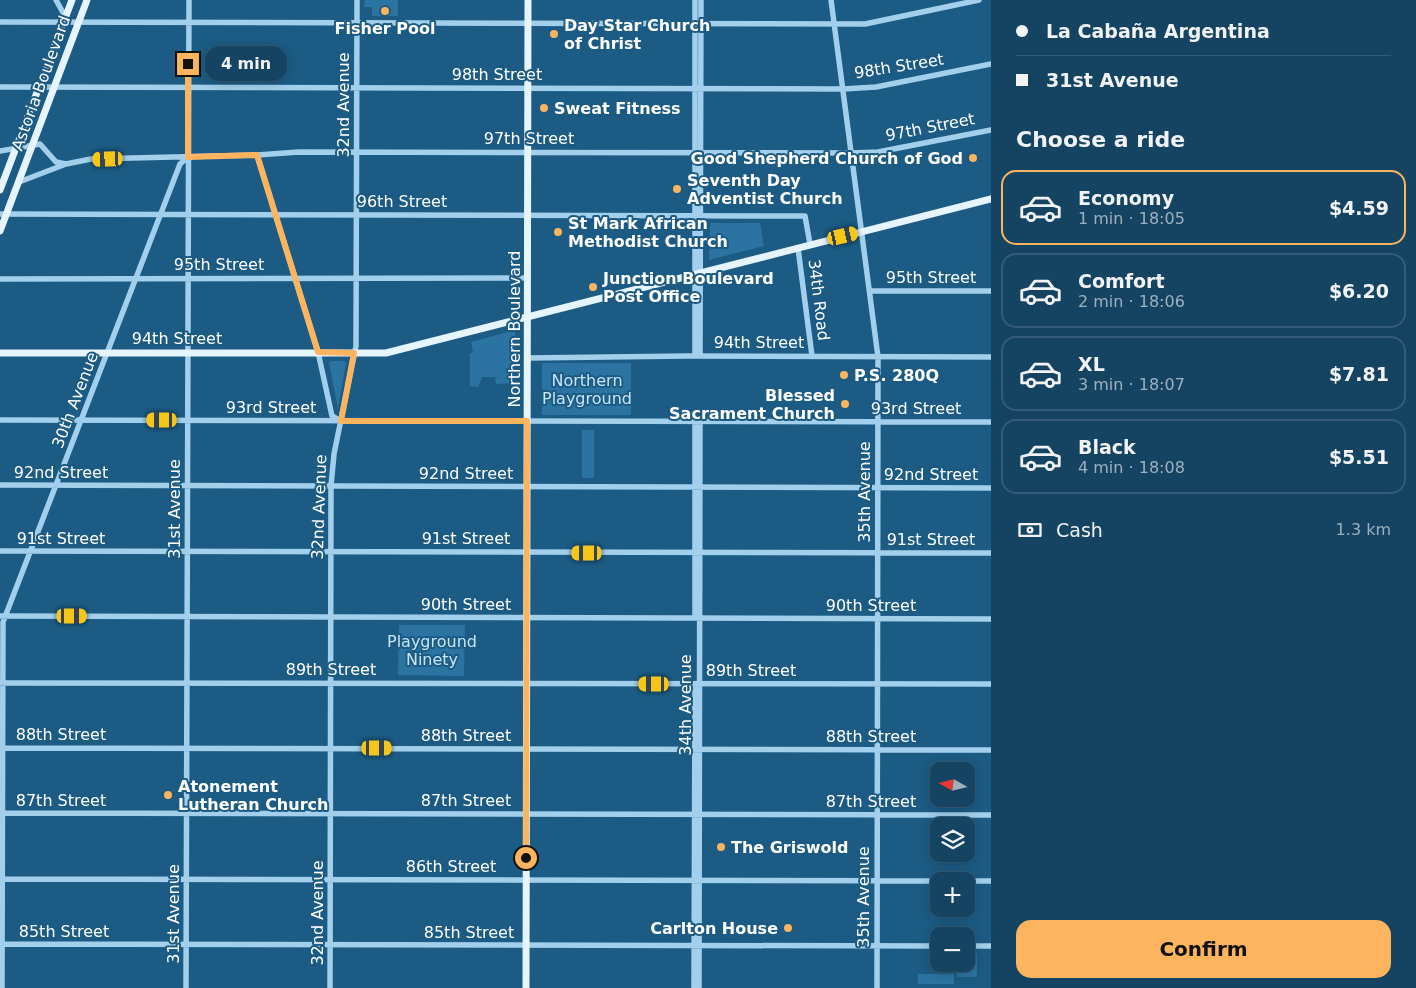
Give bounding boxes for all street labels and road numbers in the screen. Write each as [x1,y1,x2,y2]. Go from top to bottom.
street label: Astoria Boulevard [8,13,74,153]
street label: 98th Street [853,50,945,82]
street label: 32nd Avenue [334,52,353,158]
street label: 98th Street [452,65,542,84]
street label: 97th Street [884,109,976,145]
street label: 97th Street [484,129,574,148]
street label: 96th Street [357,192,447,211]
street label: Northern Boulevard [505,250,524,408]
street label: 95th Street [174,255,264,274]
street label: 34th Road [805,258,833,342]
street label: 95th Street [886,268,976,287]
street label: 94th Street [132,329,222,348]
street label: 94th Street [714,333,804,352]
street label: 30th Avenue [48,349,102,451]
street label: 93rd Street [226,398,316,417]
street label: 93rd Street [871,399,961,418]
street label: 35th Avenue [855,441,874,543]
street label: 32nd Avenue [308,454,330,560]
street label: 31st Avenue [165,459,184,559]
street label: 92nd Street [14,463,108,482]
street label: 92nd Street [419,464,513,483]
street label: 92nd Street [884,465,978,484]
street label: 91st Street [17,529,105,548]
street label: 91st Street [422,529,510,548]
street label: 91st Street [887,530,975,549]
street label: 90th Street [421,595,511,614]
street label: 90th Street [826,596,916,615]
street label: 34th Avenue [676,654,695,756]
street label: 89th Street [286,660,376,679]
street label: 89th Street [706,661,796,680]
street label: 88th Street [16,725,106,744]
street label: 88th Street [421,726,511,745]
street label: 88th Street [826,727,916,746]
street label: 87th Street [16,791,106,810]
street label: 87th Street [421,791,511,810]
street label: 87th Street [826,792,916,811]
street label: 35th Avenue [854,846,873,948]
street label: 86th Street [406,857,496,876]
street label: 32nd Avenue [308,860,327,966]
street label: 31st Avenue [164,864,183,964]
street label: 85th Street [19,922,109,941]
street label: 85th Street [424,923,514,942]

